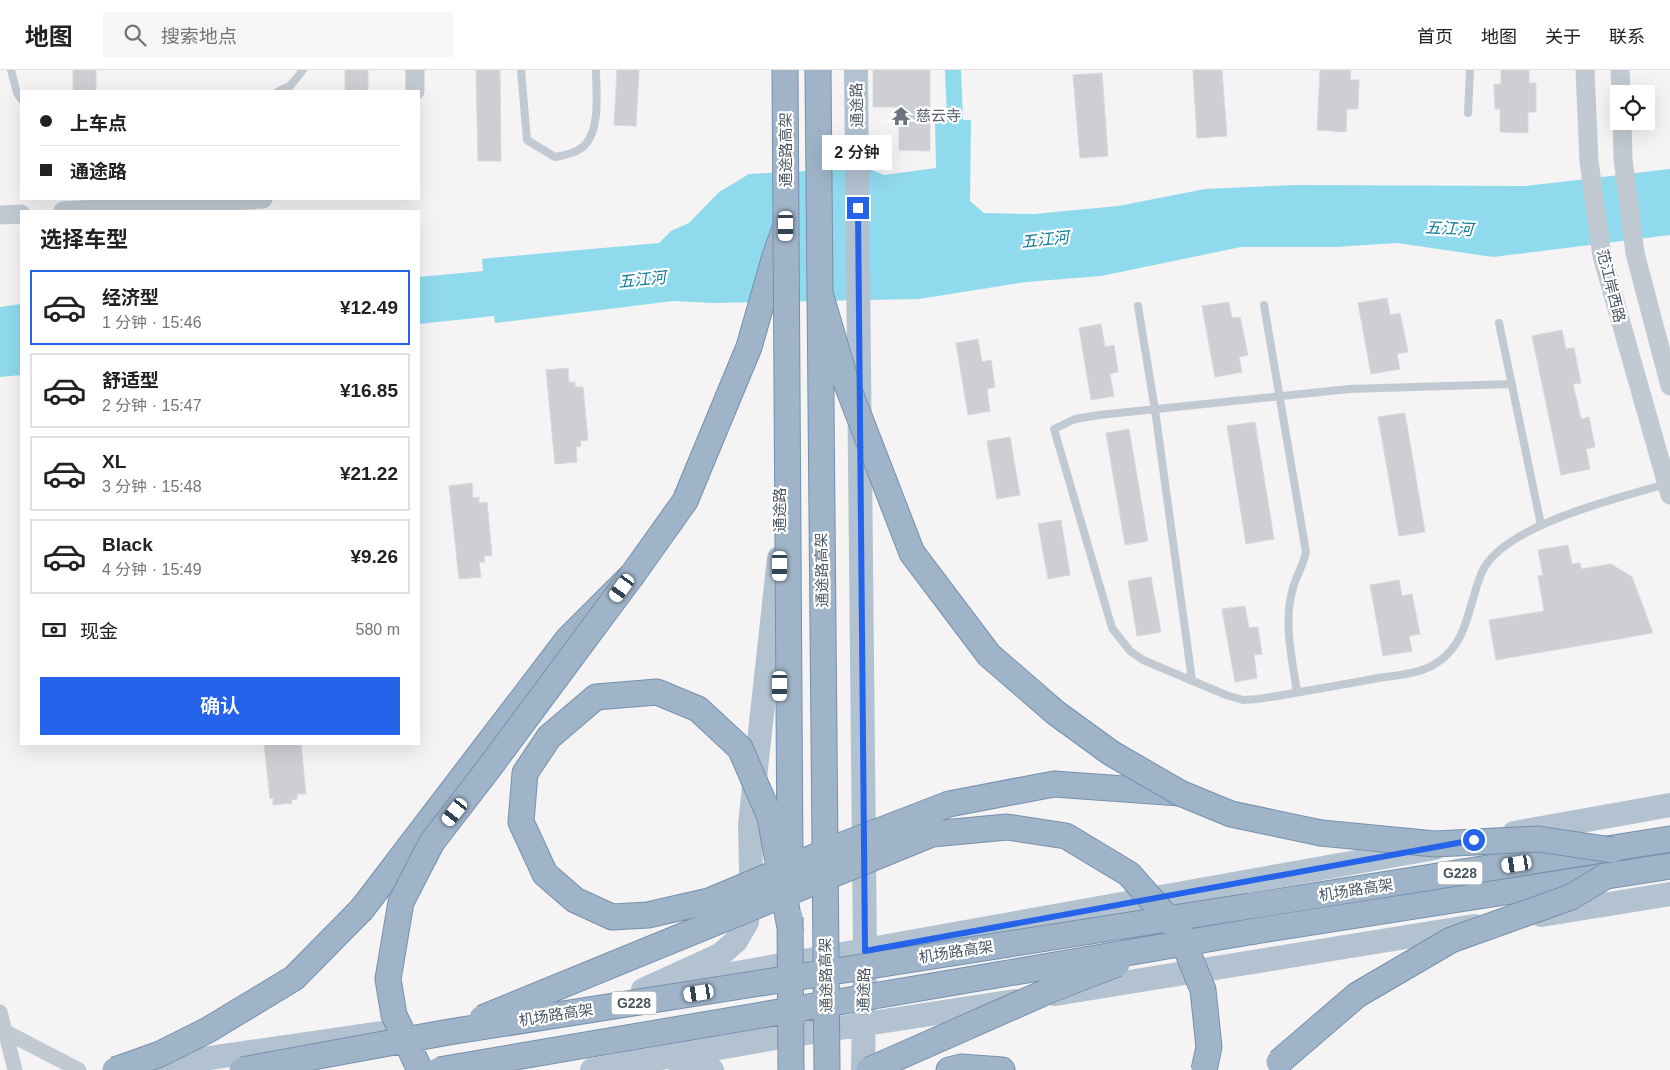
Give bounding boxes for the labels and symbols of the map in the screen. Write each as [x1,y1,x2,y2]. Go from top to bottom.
street label: 通途路 [848,82,865,128]
temple icon: 慈云寺 [890,105,912,127]
place label: 慈云寺 [916,107,961,124]
street label: 通途路高架 [777,112,794,188]
callout: 2 分钟 [823,136,893,170]
route end [847,197,869,219]
car [778,211,793,241]
water label: 五江河 [1425,219,1476,238]
water label: 五江河 [1020,228,1073,250]
street label: 范江岸西路 [1594,247,1629,324]
water label: 五江河 [617,268,670,290]
street label: 通途路 [771,487,788,533]
street label: 通途路高架 [812,532,831,608]
car [772,551,787,581]
car [607,571,636,605]
car [772,671,787,701]
car [439,796,470,828]
route start [1463,829,1485,851]
car [1501,854,1532,874]
road number: G228 [1438,861,1482,884]
street label: 机场路高架 [1318,875,1394,904]
street label: 通途路高架 [816,937,835,1013]
street label: 机场路高架 [918,937,994,966]
street label: 通途路 [855,967,872,1013]
car [683,983,714,1003]
road number: G228 [612,991,656,1014]
street label: 机场路高架 [518,1000,594,1029]

